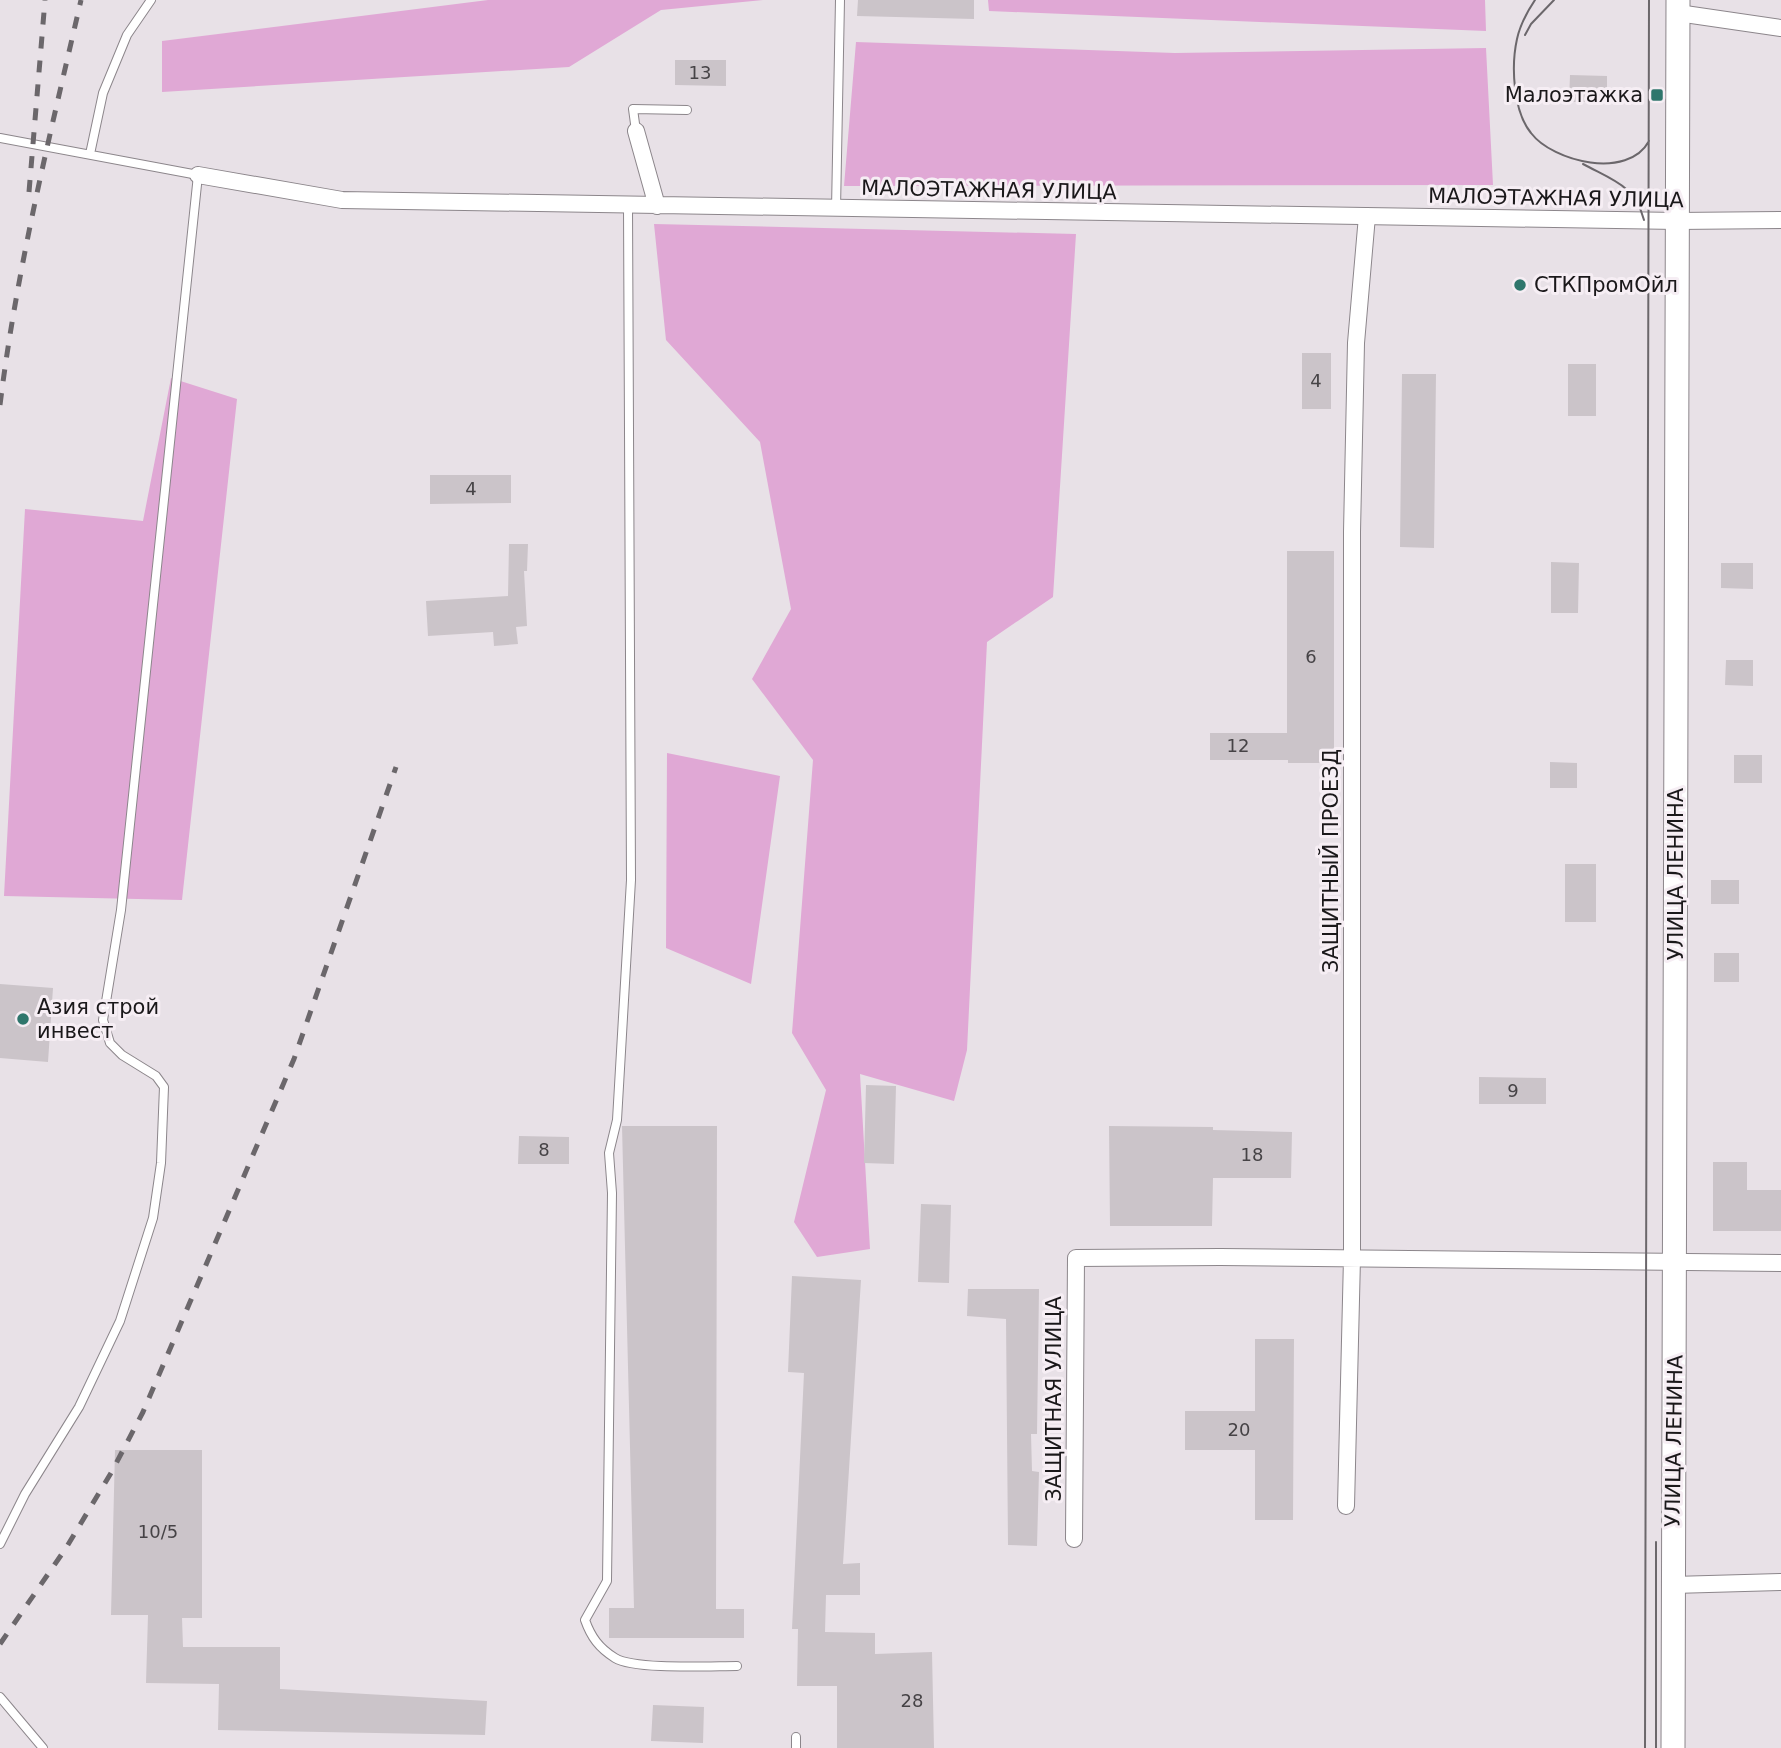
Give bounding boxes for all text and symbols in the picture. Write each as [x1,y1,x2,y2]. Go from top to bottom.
house number: 13 [689,62,711,83]
place label: Малоэтажка [1505,83,1643,107]
marker: Малоэтажка [1649,87,1665,103]
street label: МАЛОЭТАЖНАЯ УЛИЦА [861,176,1118,204]
street label: МАЛОЭТАЖНАЯ УЛИЦА [1428,184,1685,212]
place label: СТКПромОйл [1534,273,1678,297]
marker: СТКПромОйл [1512,277,1528,293]
house number: 4 [1310,370,1322,391]
house number: 4 [465,478,477,499]
house number: 6 [1305,646,1317,667]
house number: 12 [1227,735,1249,756]
street label: ЗАЩИТНЫЙ ПРОЕЗД [1318,749,1343,973]
street label: УЛИЦА ЛЕНИНА [1664,787,1688,960]
place label: Азия строй инвест [37,995,159,1043]
marker: Азия строй инвест [15,1011,31,1027]
house number: 9 [1507,1080,1519,1101]
house number: 8 [538,1139,550,1160]
house number: 18 [1241,1144,1263,1165]
street label: ЗАЩИТНАЯ УЛИЦА [1042,1296,1066,1502]
street label: УЛИЦА ЛЕНИНА [1660,1354,1688,1527]
house number: 20 [1228,1419,1250,1440]
house number: 10/5 [138,1521,178,1542]
house number: 28 [901,1690,923,1711]

